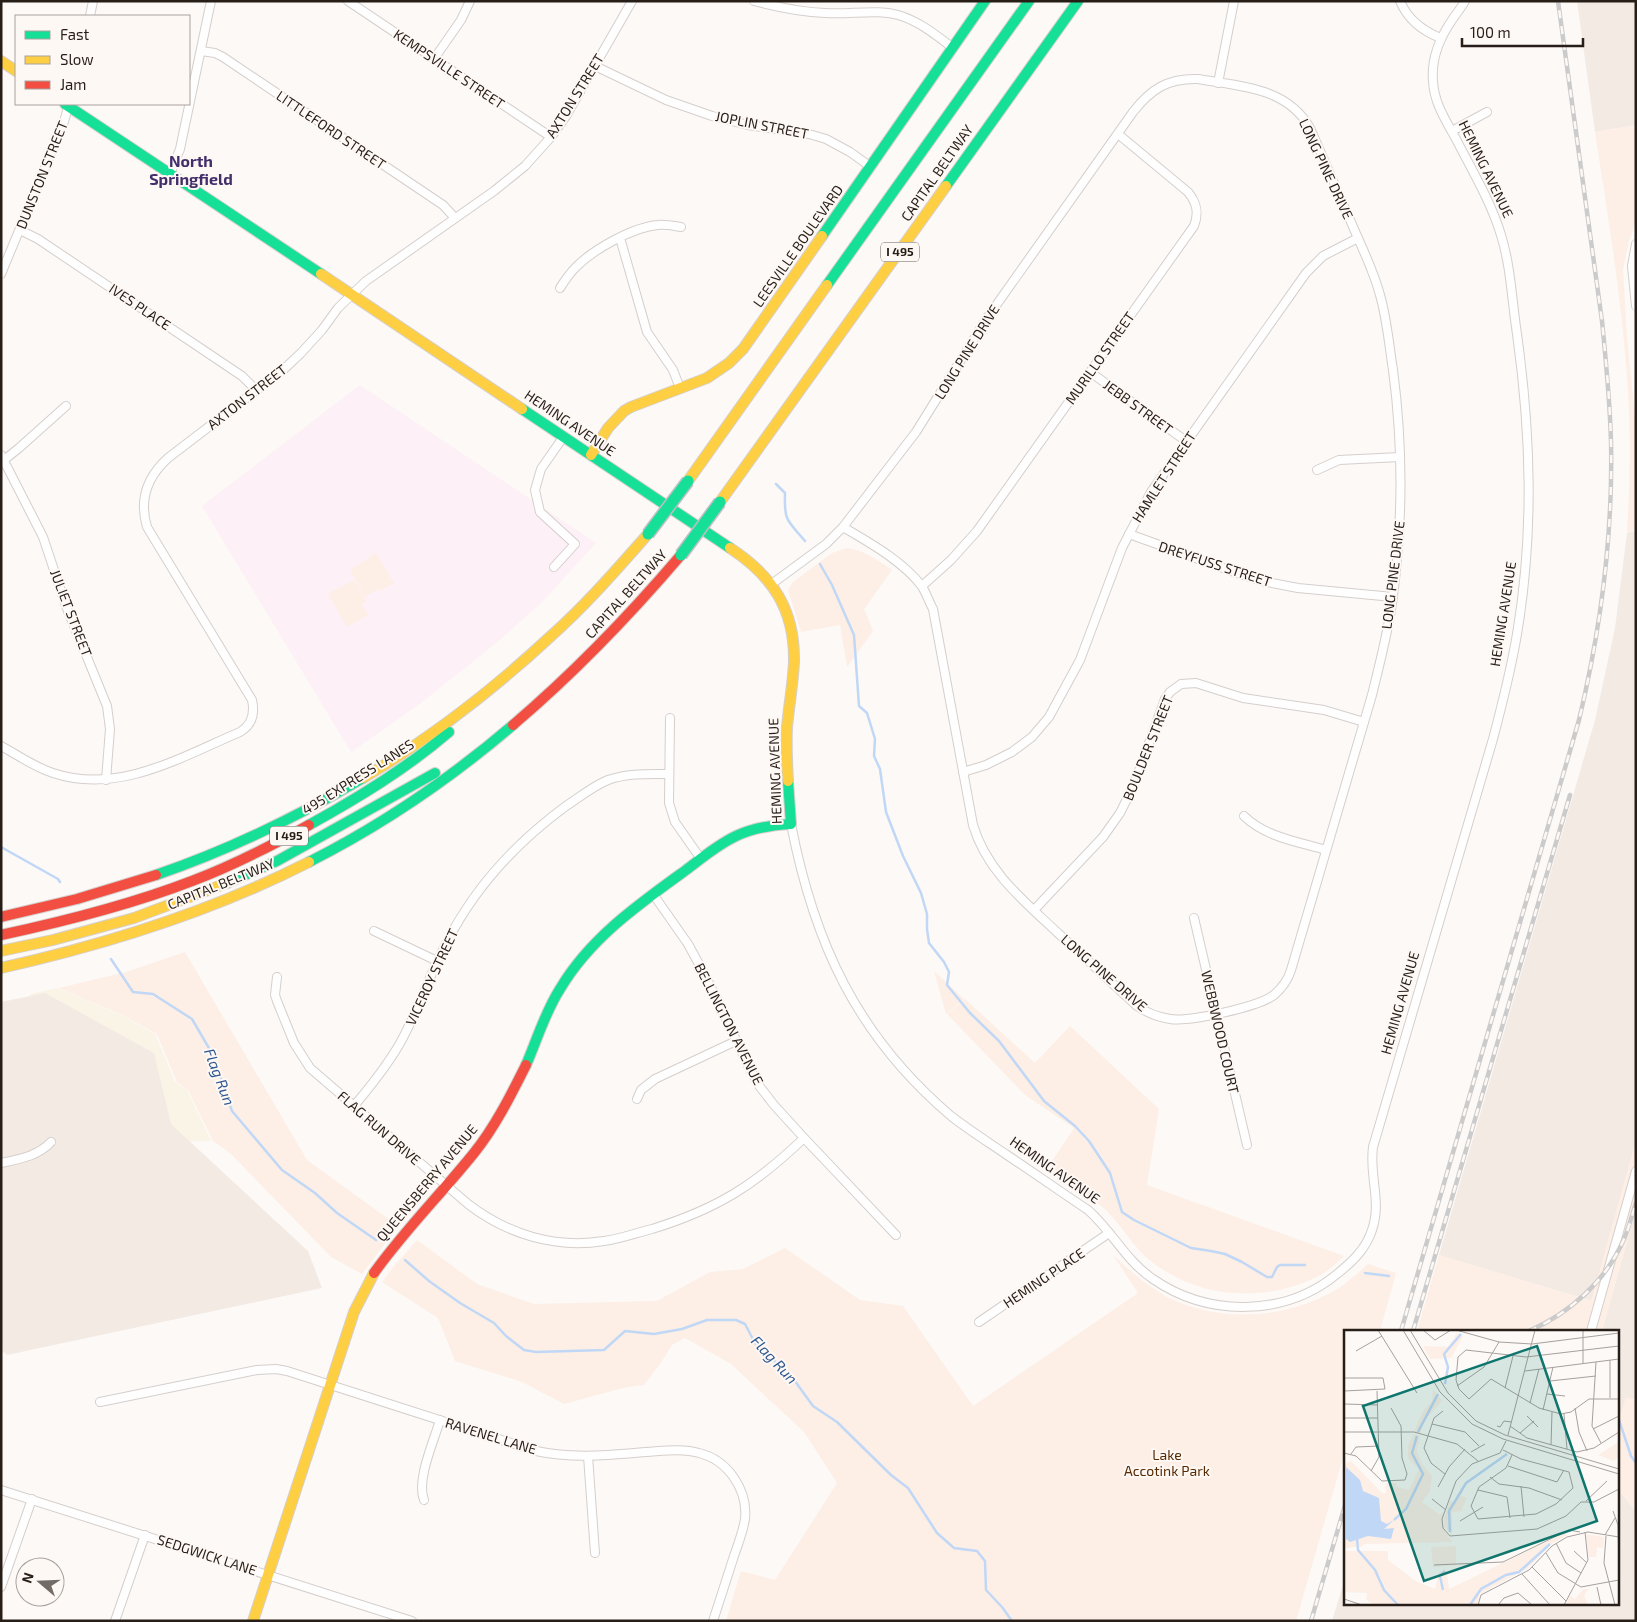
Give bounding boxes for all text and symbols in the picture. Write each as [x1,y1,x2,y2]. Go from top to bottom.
legend [15,15,190,105]
scale bar [1462,15,1583,47]
text: 100 m [1470,23,1511,41]
text: Fast [60,25,90,43]
street label: KEMPSVILLE STREET [390,25,508,112]
text: Slow [60,50,94,68]
street label: AXTON STREET [542,51,607,141]
text: Jam [60,75,86,93]
street label: LITTLEFORD STREET [273,87,389,173]
street label: JOPLIN STREET [714,107,810,142]
street label: LONG PINE DRIVE [1296,116,1357,222]
street label: HEMING AVENUE [1456,117,1517,220]
street label: DUNSTON STREET [12,118,71,231]
street label: CAPITAL BELTWAY [897,121,976,224]
district label: North Springfield [149,151,233,188]
street label: LEESVILLE BOULEVARD [749,181,846,310]
road number: I 495 [881,242,919,262]
street label: IVES PLACE [106,280,175,334]
street label: LONG PINE DRIVE [931,301,1003,402]
street label: MURILLO STREET [1061,308,1138,407]
street label: AXTON STREET [204,360,290,433]
street label: JEBB STREET [1100,376,1176,437]
street label: HEMING AVENUE [521,386,619,459]
street label: HAMLET STREET [1128,428,1199,525]
street label: LONG PINE DRIVE [1377,520,1408,630]
street label: DREYFUSS STREET [1156,537,1274,590]
street label: CAPITAL BELTWAY [581,546,670,642]
street label: HEMING AVENUE [1486,560,1519,668]
street label: JULIET STREET [47,567,96,659]
street label: BOULDER STREET [1119,693,1176,803]
street label: HEMING AVENUE [764,717,785,824]
street label: 495 EXPRESS LANES [299,735,417,818]
road number: I 495 [270,826,308,846]
street label: CAPITAL BELTWAY [165,854,277,913]
street label: VICEROY STREET [402,926,461,1028]
street label: LONG PINE DRIVE [1058,930,1151,1015]
street label: HEMING AVENUE [1377,949,1422,1056]
street label: BELLINGTON AVENUE [691,960,768,1088]
street label: WEBBWOOD COURT [1198,969,1243,1095]
water label: Flag Run [201,1046,239,1108]
street label: FLAG RUN DRIVE [334,1087,424,1168]
street label: QUEENSBERRY AVENUE [373,1120,481,1245]
street label: HEMING AVENUE [1007,1132,1104,1207]
street label: HEMING PLACE [1000,1244,1088,1311]
inset map [1344,1330,1620,1604]
water label: Flag Run [748,1331,802,1387]
street label: RAVENEL LANE [443,1414,539,1458]
park label: Lake Accotink Park [1124,1446,1210,1479]
street label: SEDGWICK LANE [155,1530,259,1579]
north arrow [15,1557,65,1607]
text: N [18,1570,37,1585]

